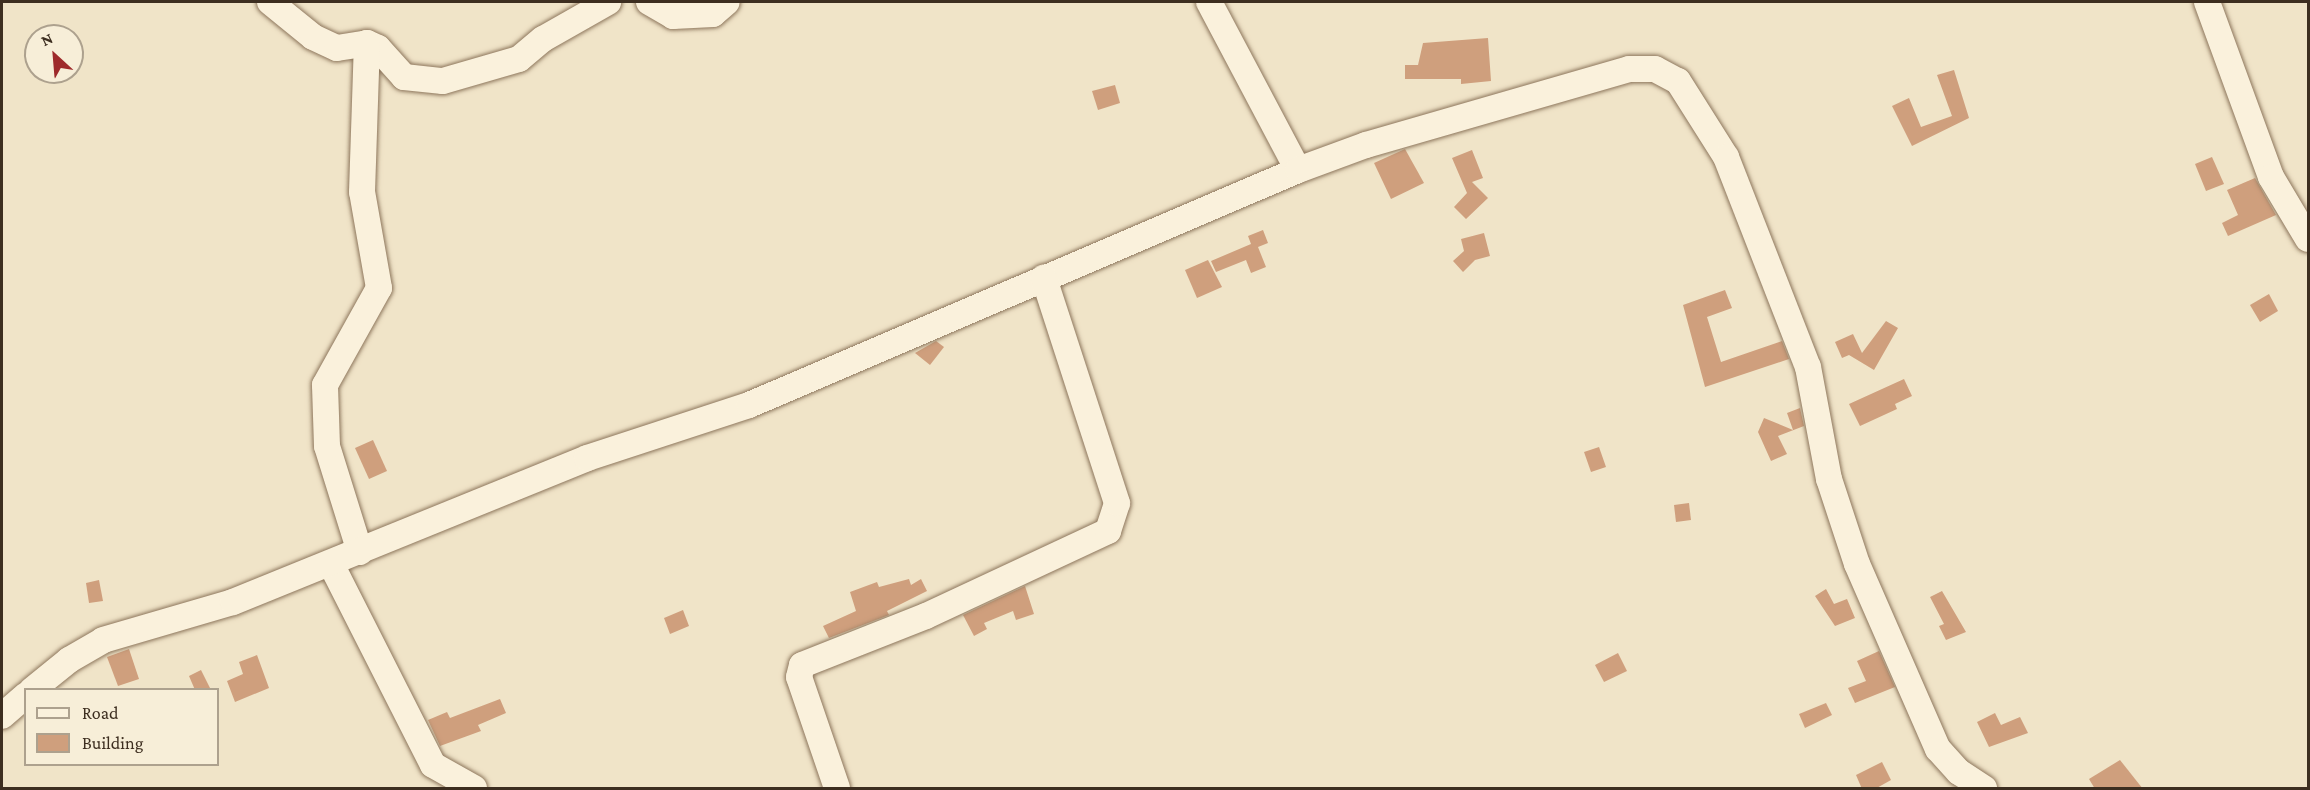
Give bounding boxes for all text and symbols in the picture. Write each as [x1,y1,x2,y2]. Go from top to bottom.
north arrow [24,24,84,84]
text: N [38,29,55,49]
legend [24,688,219,766]
text: Road [82,703,119,723]
text: Building [82,733,143,753]

